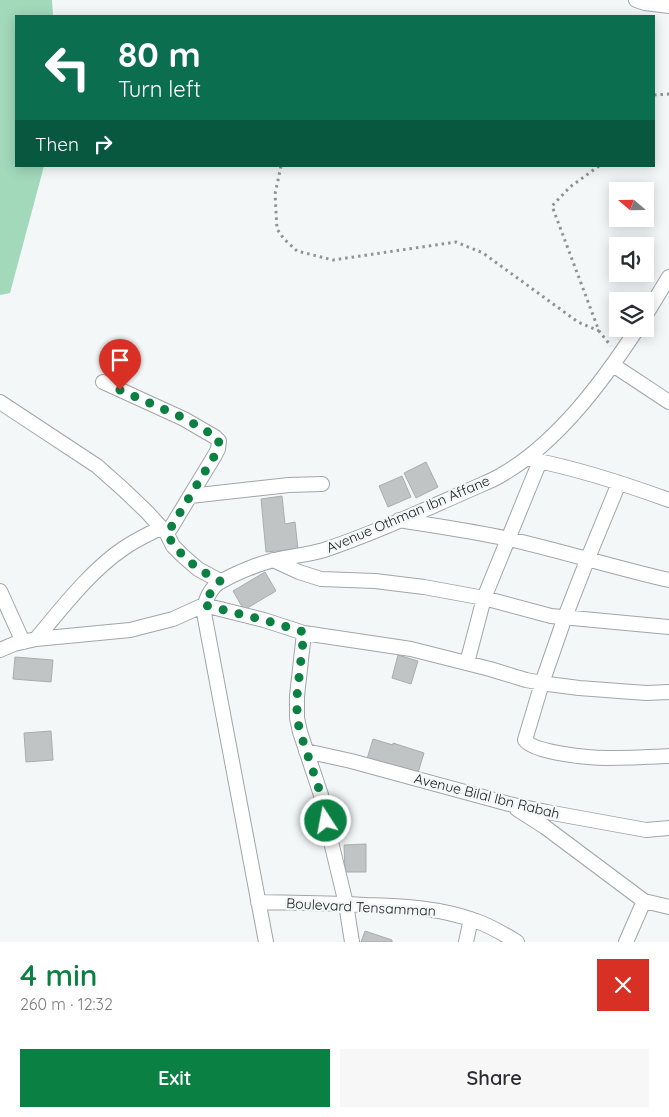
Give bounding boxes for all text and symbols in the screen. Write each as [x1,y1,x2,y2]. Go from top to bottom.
text: 80 m [118,32,201,76]
icon: left [35,35,100,100]
text: Turn left [118,75,201,103]
icon: right [89,130,117,158]
text: Then [35,132,79,156]
north arrow [609,182,654,228]
map controls [609,182,654,337]
button: sound [609,237,654,282]
button: layers [609,292,654,337]
pin [99,339,141,390]
icon: arrive [106,346,134,374]
street label: Avenue Othman Ibn Affane [324,471,493,557]
street label: Avenue Bilal Ibn Rabah [412,769,562,823]
position arrow [299,794,351,846]
street label: Boulevard Tensamman [286,894,436,920]
text: 4 min [20,956,98,994]
button: close [597,959,649,1011]
text: 260 m · 12:32 [20,994,113,1014]
button: Exit [20,1049,330,1107]
button: Share [340,1049,649,1107]

